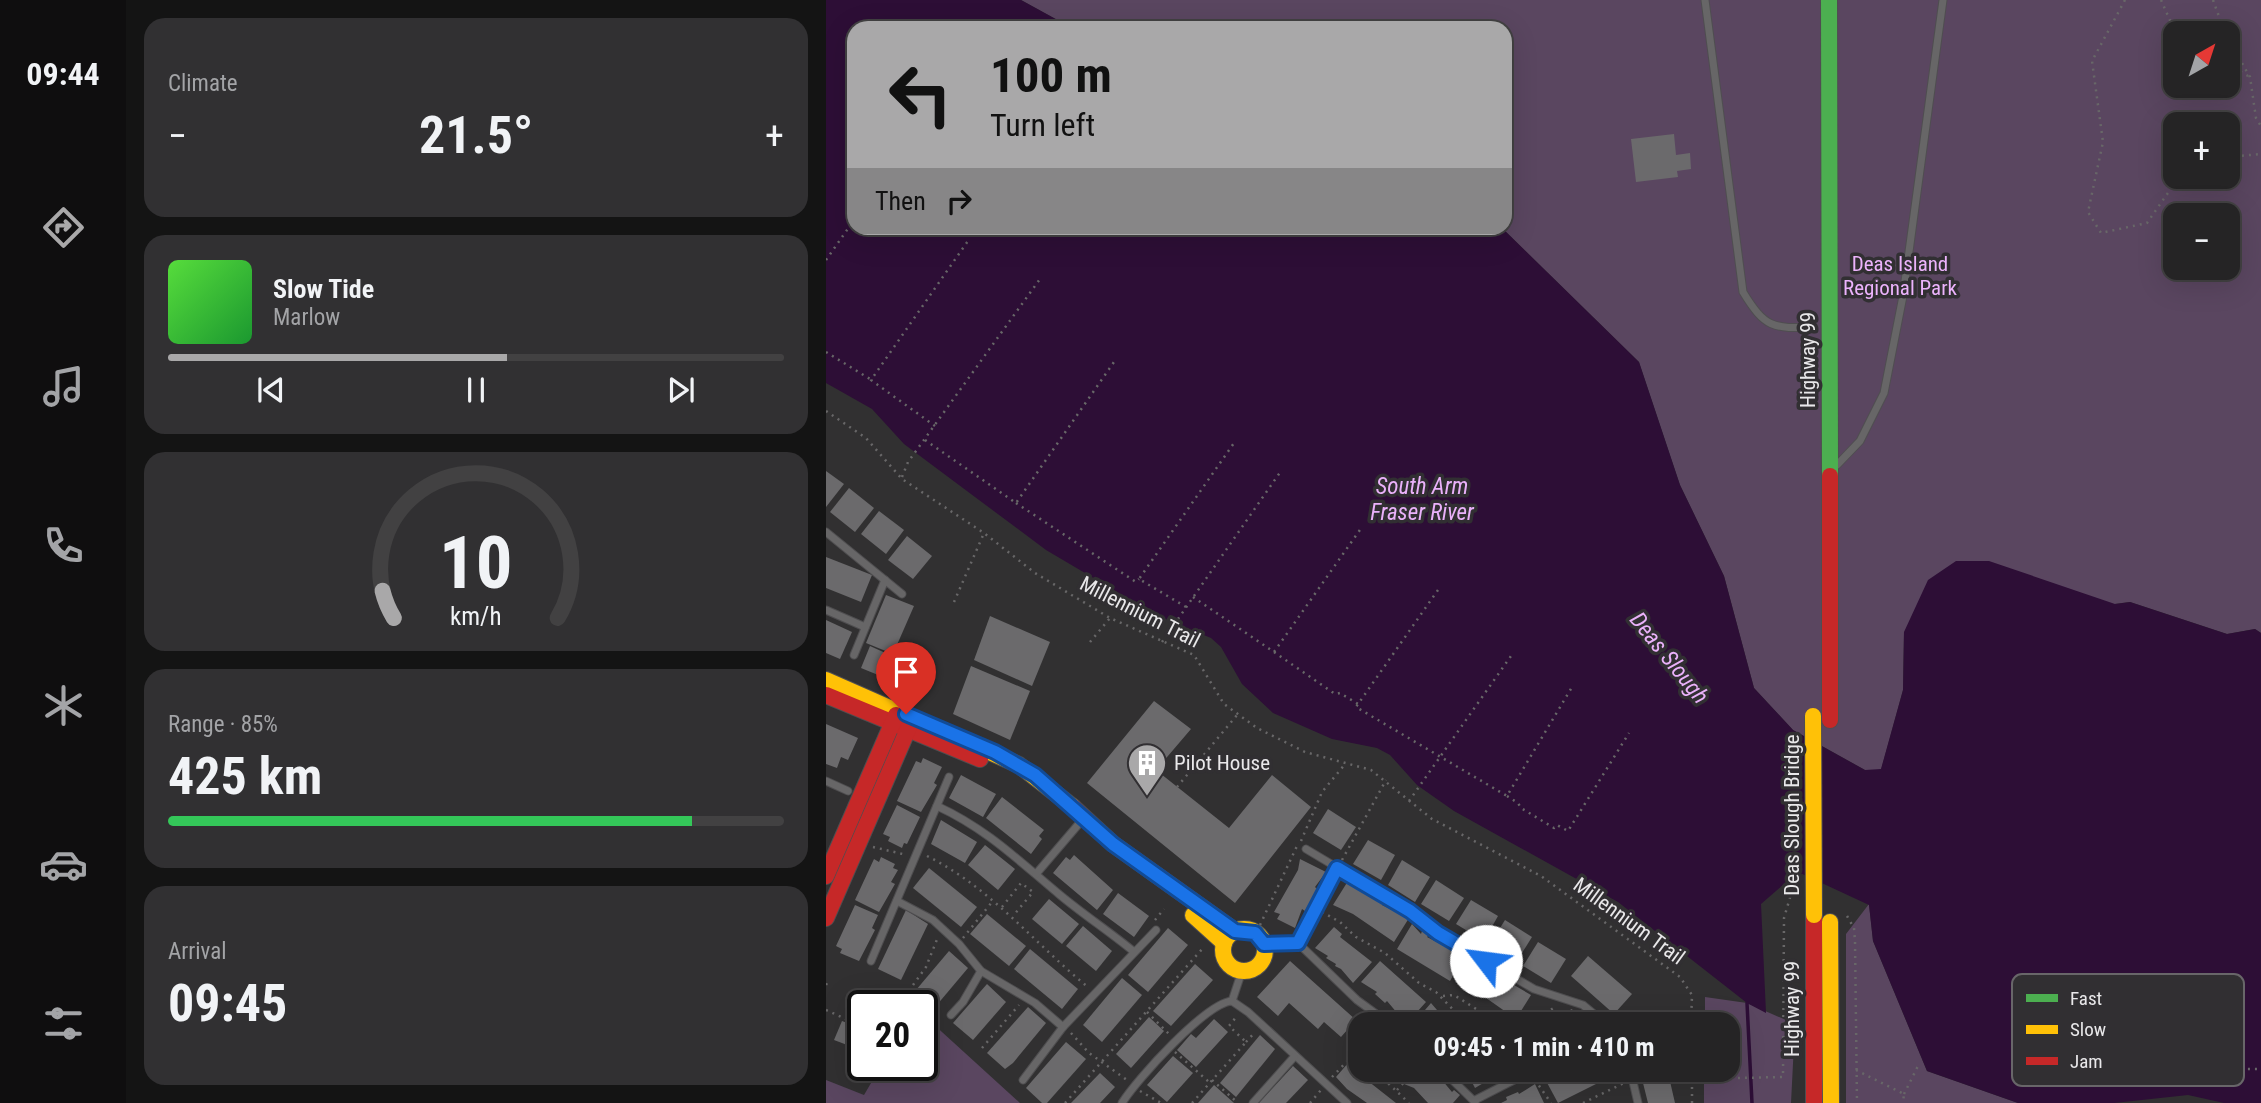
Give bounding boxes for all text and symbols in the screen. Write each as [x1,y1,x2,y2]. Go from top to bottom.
north arrow [2163,21,2240,98]
map controls [2163,21,2240,280]
text: 100 m [990,47,1112,104]
icon: left [875,49,966,140]
text: 09:44 [26,55,100,93]
text: Climate [168,70,238,97]
text: 21.5° [419,105,533,166]
text: Turn left [990,106,1095,144]
button: + [2163,112,2240,189]
text: − [168,114,187,158]
text: + [765,114,784,158]
icon: right [940,182,978,220]
text: Then [875,186,926,216]
icon: directions [39,203,88,252]
button: − [2163,203,2240,280]
park label: Deas Island Regional Park [1843,252,1958,300]
text: Slow Tide [273,274,374,304]
text: Marlow [273,304,340,331]
street label: Highway 99 [1796,312,1820,408]
icon: music [39,362,88,411]
icon: previous [252,371,290,409]
icon: pause [457,371,495,409]
icon: next [662,371,700,409]
water label: South Arm Fraser River [1370,473,1475,526]
text: 10 [439,520,513,606]
icon: phone [39,521,88,570]
street label: Millennium Trail [1076,571,1204,653]
text: km/h [450,601,502,630]
water label: Deas Slough [1624,607,1714,709]
pin [876,642,936,714]
icon: arrive [887,653,925,691]
icon: climate [39,681,88,730]
text: Range · 85% [168,711,278,738]
street label: Deas Slough Bridge [1780,734,1804,896]
building icon: Pilot House [1126,742,1168,797]
text: 425 km [168,746,322,807]
place label: Pilot House [1174,751,1270,775]
icon: car [39,840,88,889]
street label: Millennium Trail [1569,873,1689,969]
position arrow [1449,924,1523,998]
text: Arrival [168,938,227,965]
street label: Highway 99 [1780,961,1804,1057]
text: 09:45 [168,973,287,1034]
legend [2012,974,2244,1086]
text: Fast [2070,987,2102,1010]
speed limit sign: 20 [847,990,938,1081]
icon: filters [39,999,88,1048]
text: Slow [2070,1018,2106,1041]
text: 09:45 · 1 min · 410 m [1434,1032,1654,1062]
text: Jam [2070,1050,2103,1073]

